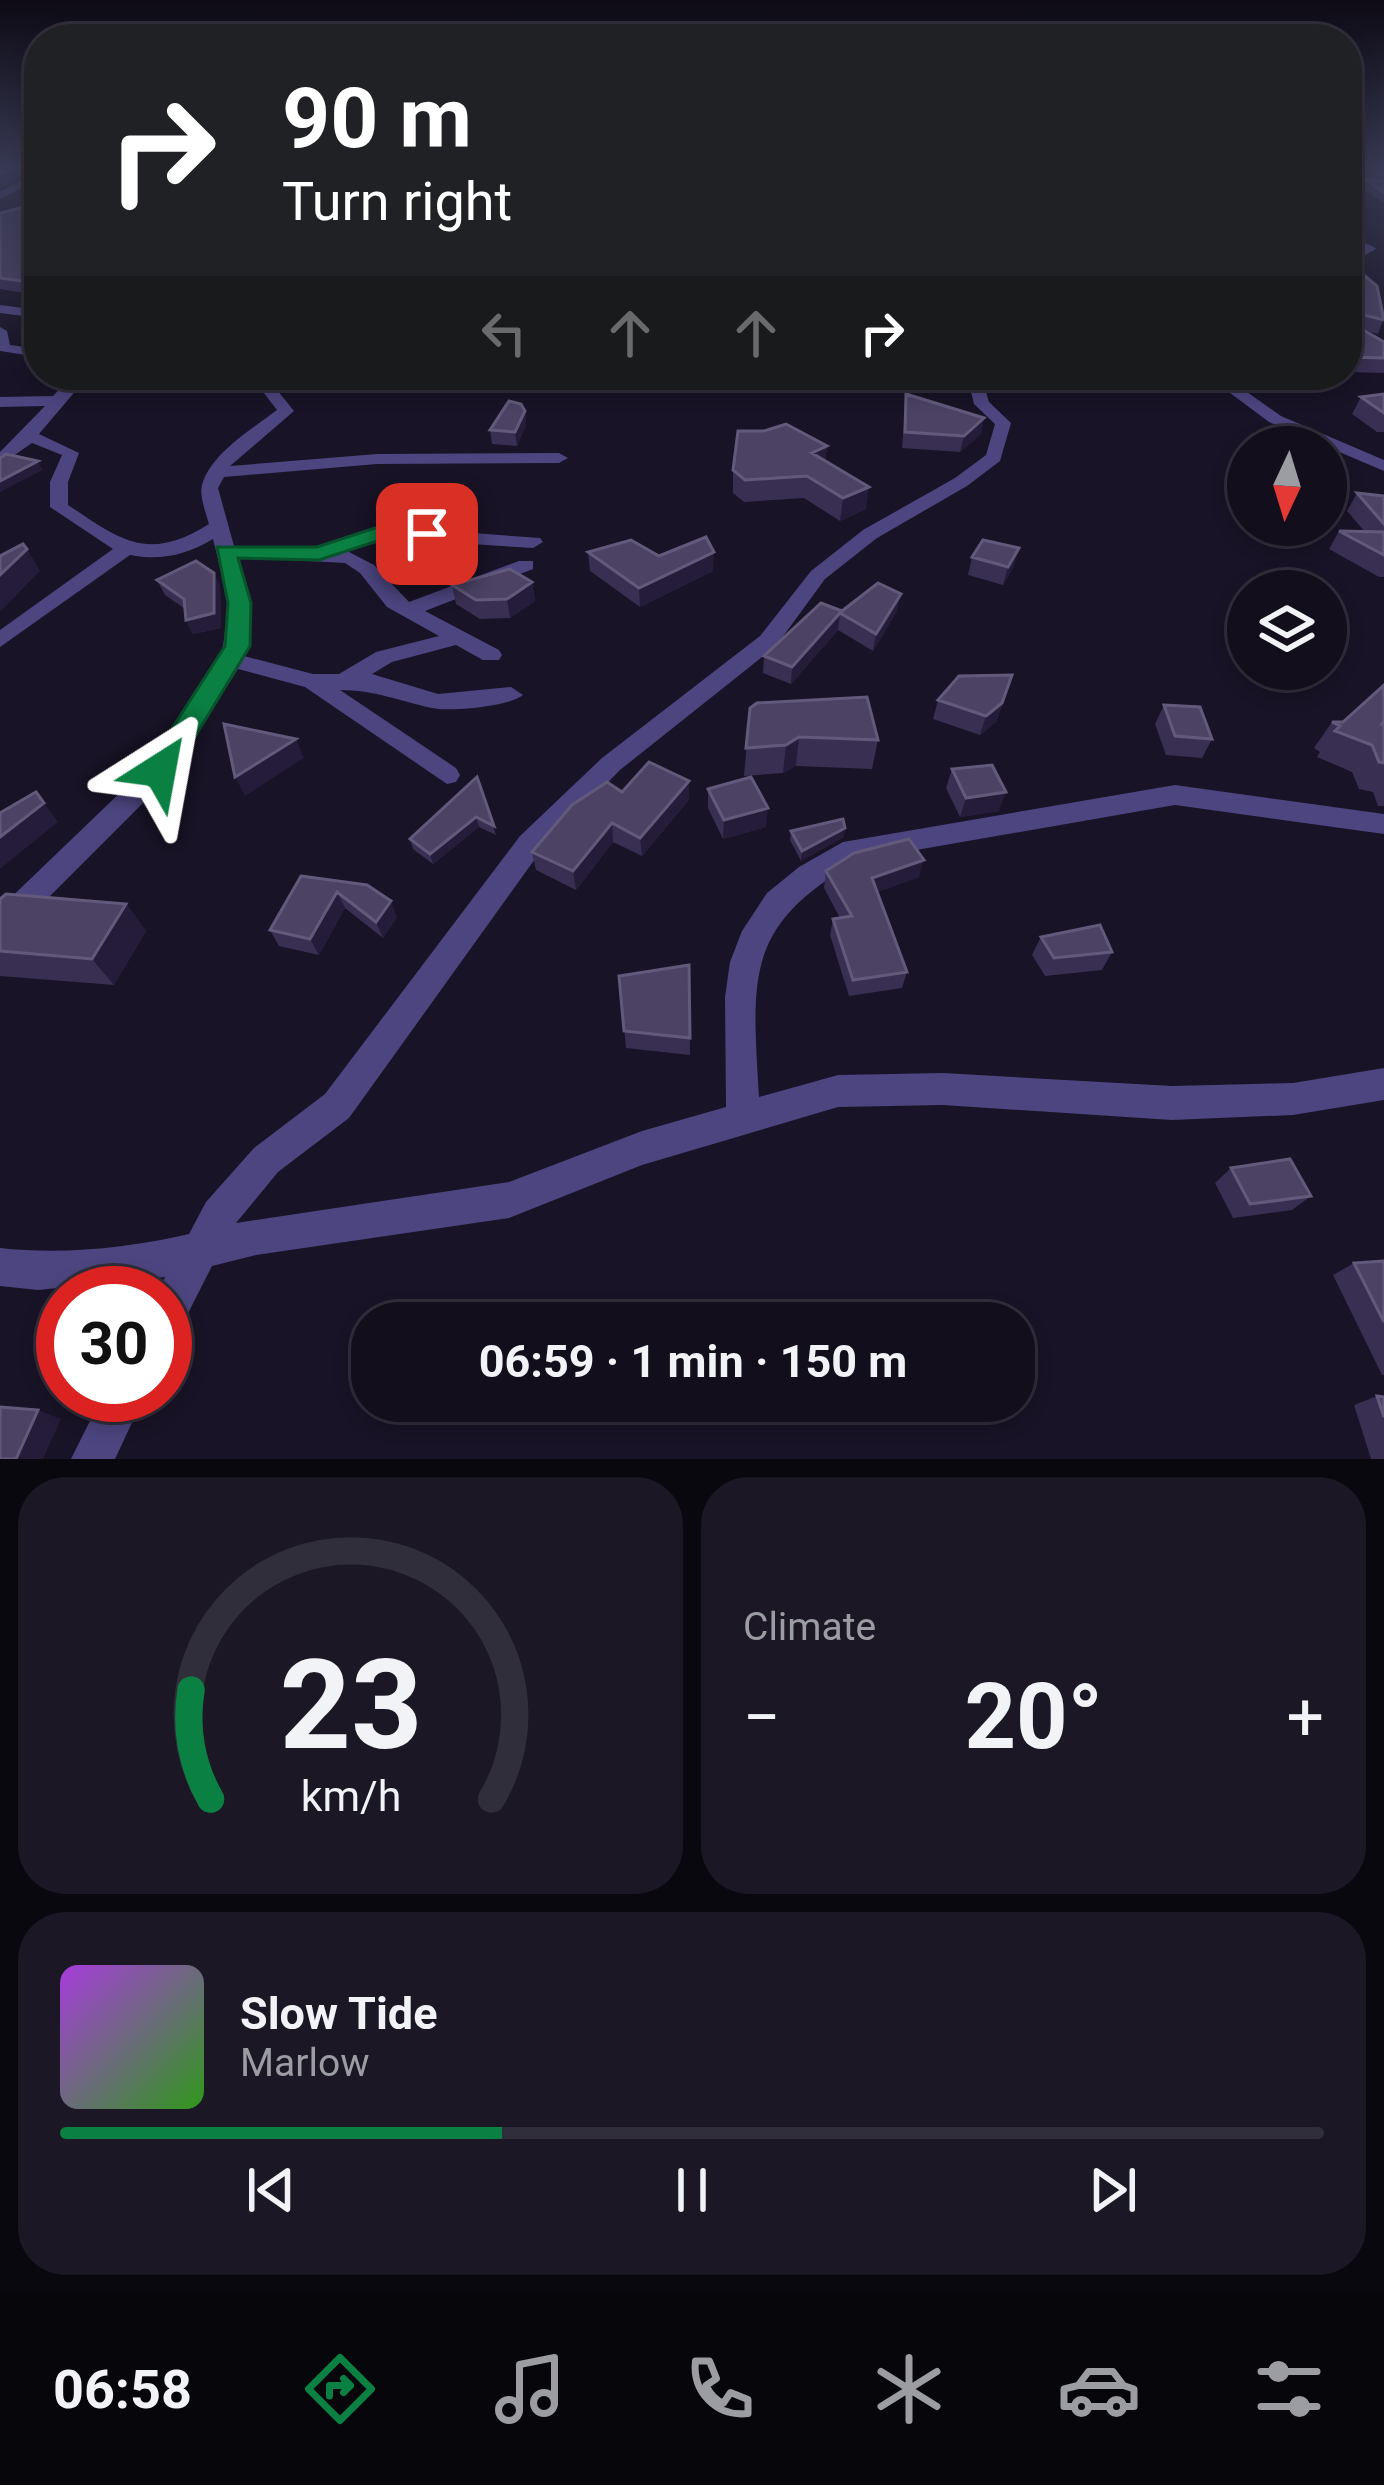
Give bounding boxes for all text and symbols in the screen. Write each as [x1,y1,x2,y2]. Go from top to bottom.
text: 90 m [282,69,472,168]
icon: right [84,72,240,228]
text: Turn right [282,170,512,233]
icon: left [471,300,537,366]
icon: ahead [597,300,663,366]
icon: ahead [723,300,789,366]
icon: right [849,300,915,366]
north arrow [1227,426,1347,546]
map controls [1227,426,1347,690]
pin [376,483,478,585]
icon: arrive [394,501,460,567]
button: layers [1227,570,1347,690]
position arrow [97,707,223,833]
speed limit sign: 30 [36,1266,192,1422]
text: 06:59 · 1 min · 150 m [479,1335,907,1388]
text: Climate [743,1604,876,1650]
text: 23 [279,1632,422,1778]
text: 20° [964,1665,1103,1770]
text: − [743,1679,781,1756]
text: + [1287,1679,1324,1756]
text: km/h [300,1770,401,1820]
text: Slow Tide [240,1987,438,2040]
text: Marlow [240,2040,370,2086]
icon: previous [238,2157,304,2223]
icon: pause [659,2157,725,2223]
icon: next [1080,2157,1146,2223]
icon: directions [298,2347,382,2431]
icon: music [488,2347,572,2431]
icon: phone [678,2347,762,2431]
icon: climate [867,2347,951,2431]
icon: car [1057,2347,1141,2431]
icon: filters [1247,2347,1331,2431]
text: 06:58 [53,2358,192,2421]

